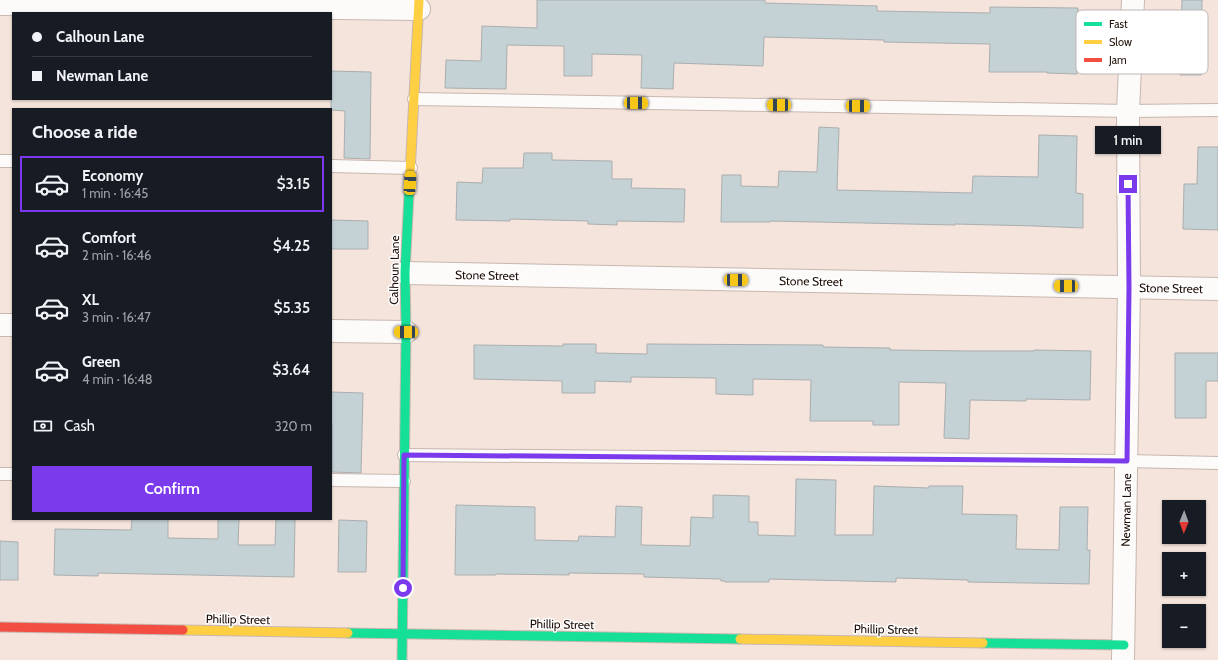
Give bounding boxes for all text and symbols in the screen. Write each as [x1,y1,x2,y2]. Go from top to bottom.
legend [1076,10,1208,74]
text: Fast [1109,17,1128,31]
text: Calhoun Lane [56,28,144,46]
text: Slow [1109,35,1132,49]
text: Jam [1108,53,1127,67]
text: Newman Lane [56,67,148,85]
car [624,97,648,109]
car [767,99,791,111]
car [846,100,870,112]
text: Choose a ride [32,121,137,143]
callout: 1 min [1095,126,1161,154]
text: 1 min [1113,132,1143,148]
icon: car [34,166,70,202]
text: Economy [82,167,143,185]
car [403,171,417,195]
text: $3.15 [277,175,310,193]
route end [1119,175,1137,193]
text: 1 min · 16:45 [82,185,148,201]
icon: car [34,228,70,264]
text: Comfort [82,229,136,247]
street label: Calhoun Lane [386,235,402,305]
text: $4.25 [273,237,310,255]
text: 2 min · 16:46 [82,247,151,263]
street label: Stone Street [455,267,519,283]
street label: Stone Street [779,273,843,289]
car [724,274,748,286]
car [1054,280,1078,292]
street label: Stone Street [1139,280,1203,296]
icon: car [34,290,70,326]
text: XL [82,291,99,309]
text: $5.35 [274,299,310,317]
text: 3 min · 16:47 [82,309,151,325]
car [394,326,418,338]
icon: car [34,352,70,388]
text: Green [82,353,120,371]
text: $3.64 [272,361,310,379]
text: 4 min · 16:48 [82,371,153,387]
icon: cash [32,415,54,437]
text: Cash [64,417,95,435]
text: 320 m [275,418,312,434]
button: Confirm [32,466,312,512]
street label: Newman Lane [1118,473,1134,547]
north arrow [1162,500,1206,544]
map controls [1162,500,1206,648]
button: + [1162,552,1206,596]
route start [394,579,412,597]
button: − [1162,604,1206,648]
street label: Phillip Street [206,611,270,627]
street label: Phillip Street [530,616,594,632]
street label: Phillip Street [854,621,918,637]

